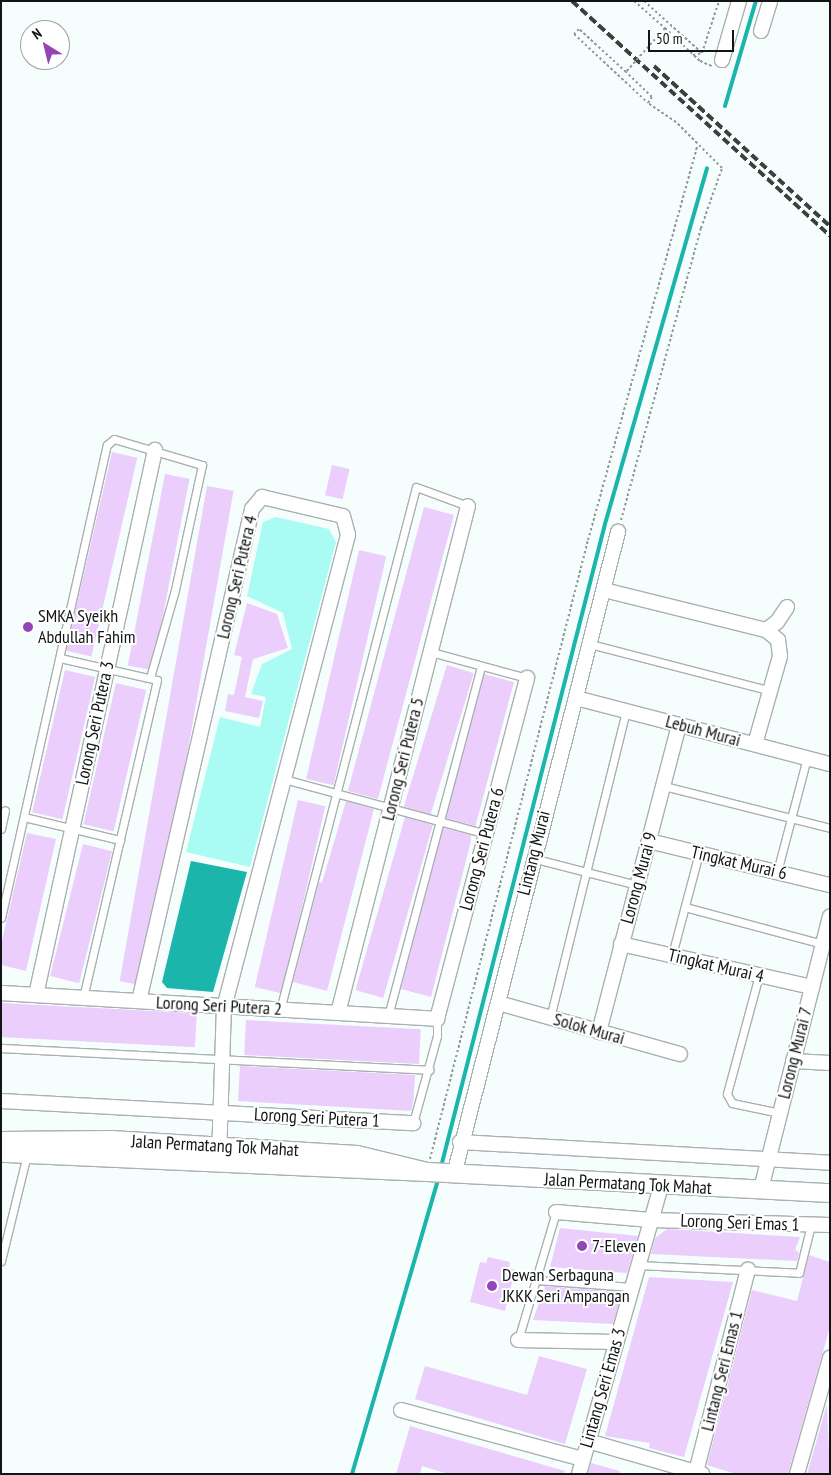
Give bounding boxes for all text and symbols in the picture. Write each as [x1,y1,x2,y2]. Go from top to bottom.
north arrow [20,20,70,70]
scale bar [651,20,737,52]
text: N [28,24,45,43]
text: 50 m [656,29,682,48]
street label: Lorong Seri Putera 4 [212,513,262,641]
place label: SMKA Syeikh Abdullah Fahim [38,606,135,649]
marker: SMKA Syeikh Abdullah Fahim [22,621,34,633]
street label: Lorong Seri Putera 3 [71,659,119,787]
street label: Lorong Seri Putera 5 [377,695,429,823]
street label: Lebuh Murai [663,711,743,751]
street label: Lorong Seri Putera 6 [455,785,509,913]
street label: Lintang Murai [513,809,555,897]
street label: Lorong Murai 9 [616,830,662,926]
street label: Tingkat Murai 6 [689,841,789,885]
street label: Tingkat Murai 4 [666,944,766,988]
street label: Lorong Seri Putera 2 [155,992,283,1020]
street label: Lorong Murai 7 [773,1005,817,1101]
street label: Solok Murai [551,1008,627,1050]
street label: Lorong Seri Putera 1 [253,1104,381,1132]
street label: Jalan Permatang Tok Mahat [130,1131,300,1161]
street label: Jalan Permatang Tok Mahat [543,1169,713,1199]
street label: Lorong Seri Emas 1 [680,1210,800,1236]
place label: 7-Eleven [592,1235,646,1257]
marker: 7-Eleven [576,1240,588,1252]
place label: Dewan Serbaguna JKKK Seri Ampangan [502,1265,631,1308]
marker: Dewan Serbaguna JKKK Seri Ampangan [486,1280,498,1292]
street label: Lintang Seri Emas 1 [697,1309,747,1433]
street label: Lintang Seri Emas 3 [576,1326,630,1450]

